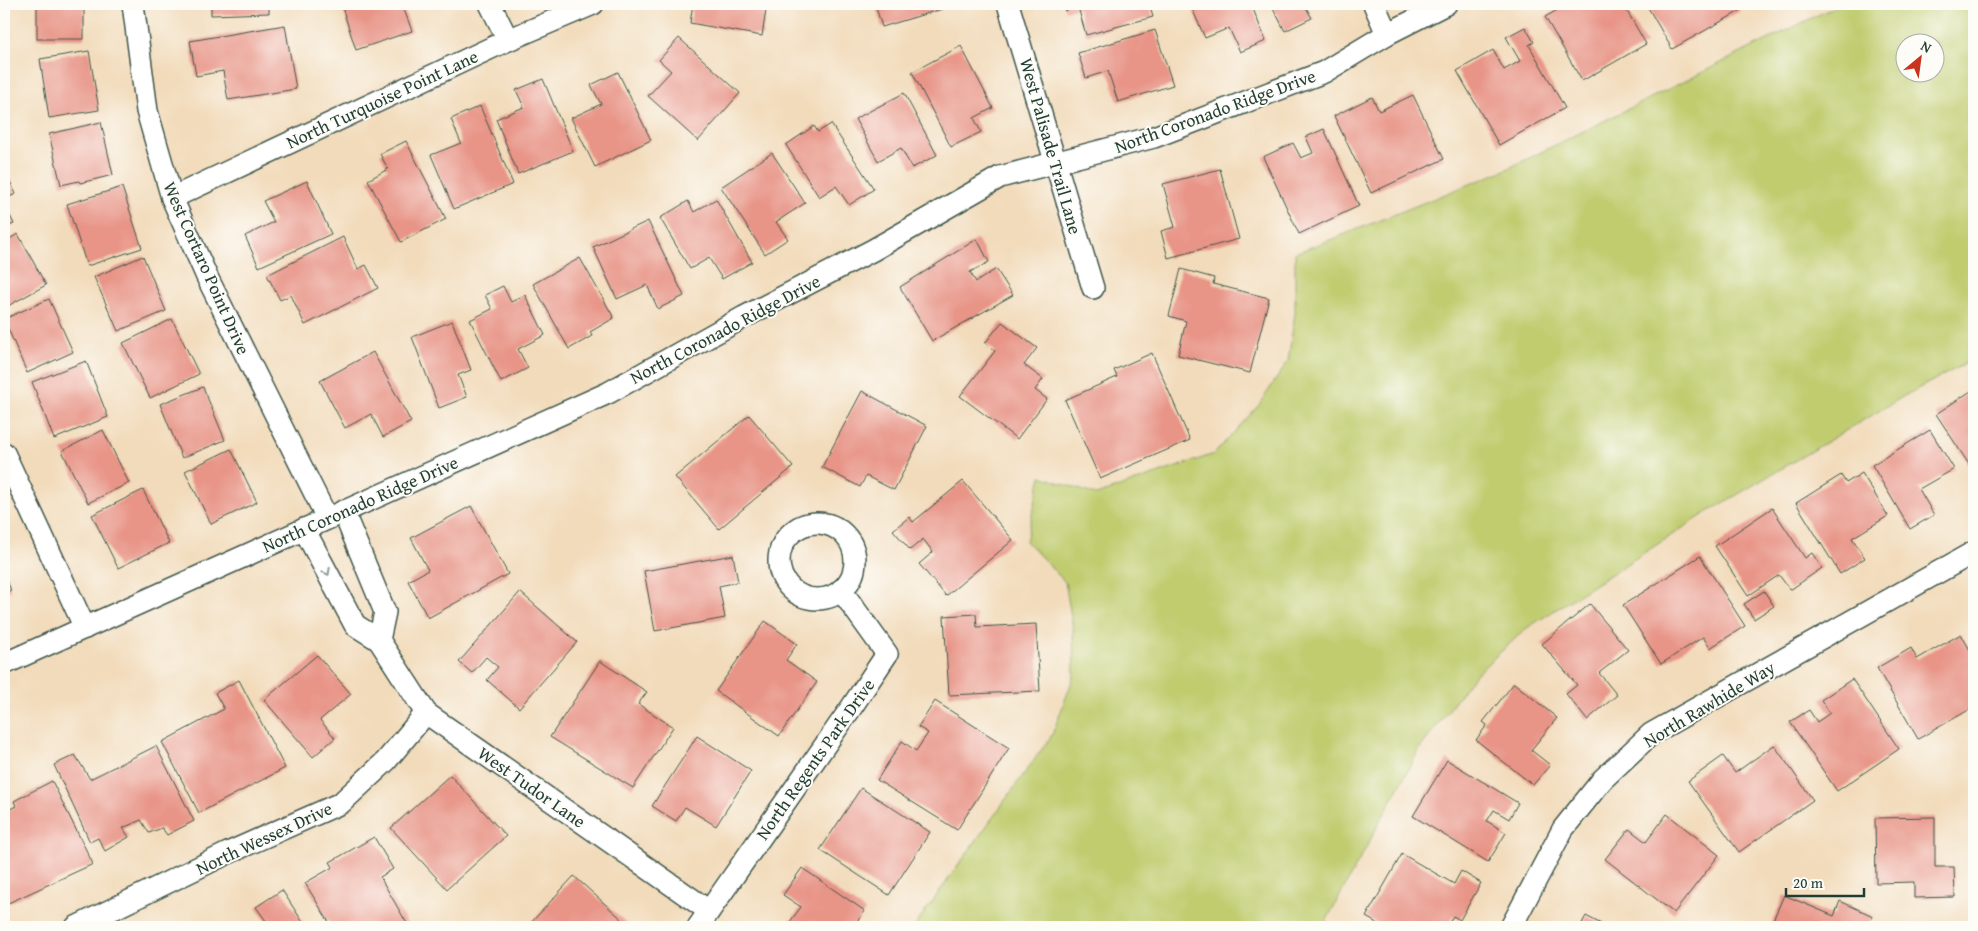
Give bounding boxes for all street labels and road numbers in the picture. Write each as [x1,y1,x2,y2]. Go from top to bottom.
street label: North Turquoise Point Lane [282,43,482,155]
street label: West Palisade Trail Lane [1013,55,1089,237]
street label: North Coronado Ridge Drive [1111,62,1319,160]
street label: West Cortaro Point Drive [157,177,257,359]
street label: North Coronado Ridge Drive [625,267,825,391]
street label: North Coronado Ridge Drive [258,449,462,559]
street label: North Rawhide Way [1638,654,1780,754]
street label: North Regents Park Drive [749,673,881,845]
street label: West Tudor Lane [473,740,591,834]
street label: North Wessex Drive [191,795,337,881]

